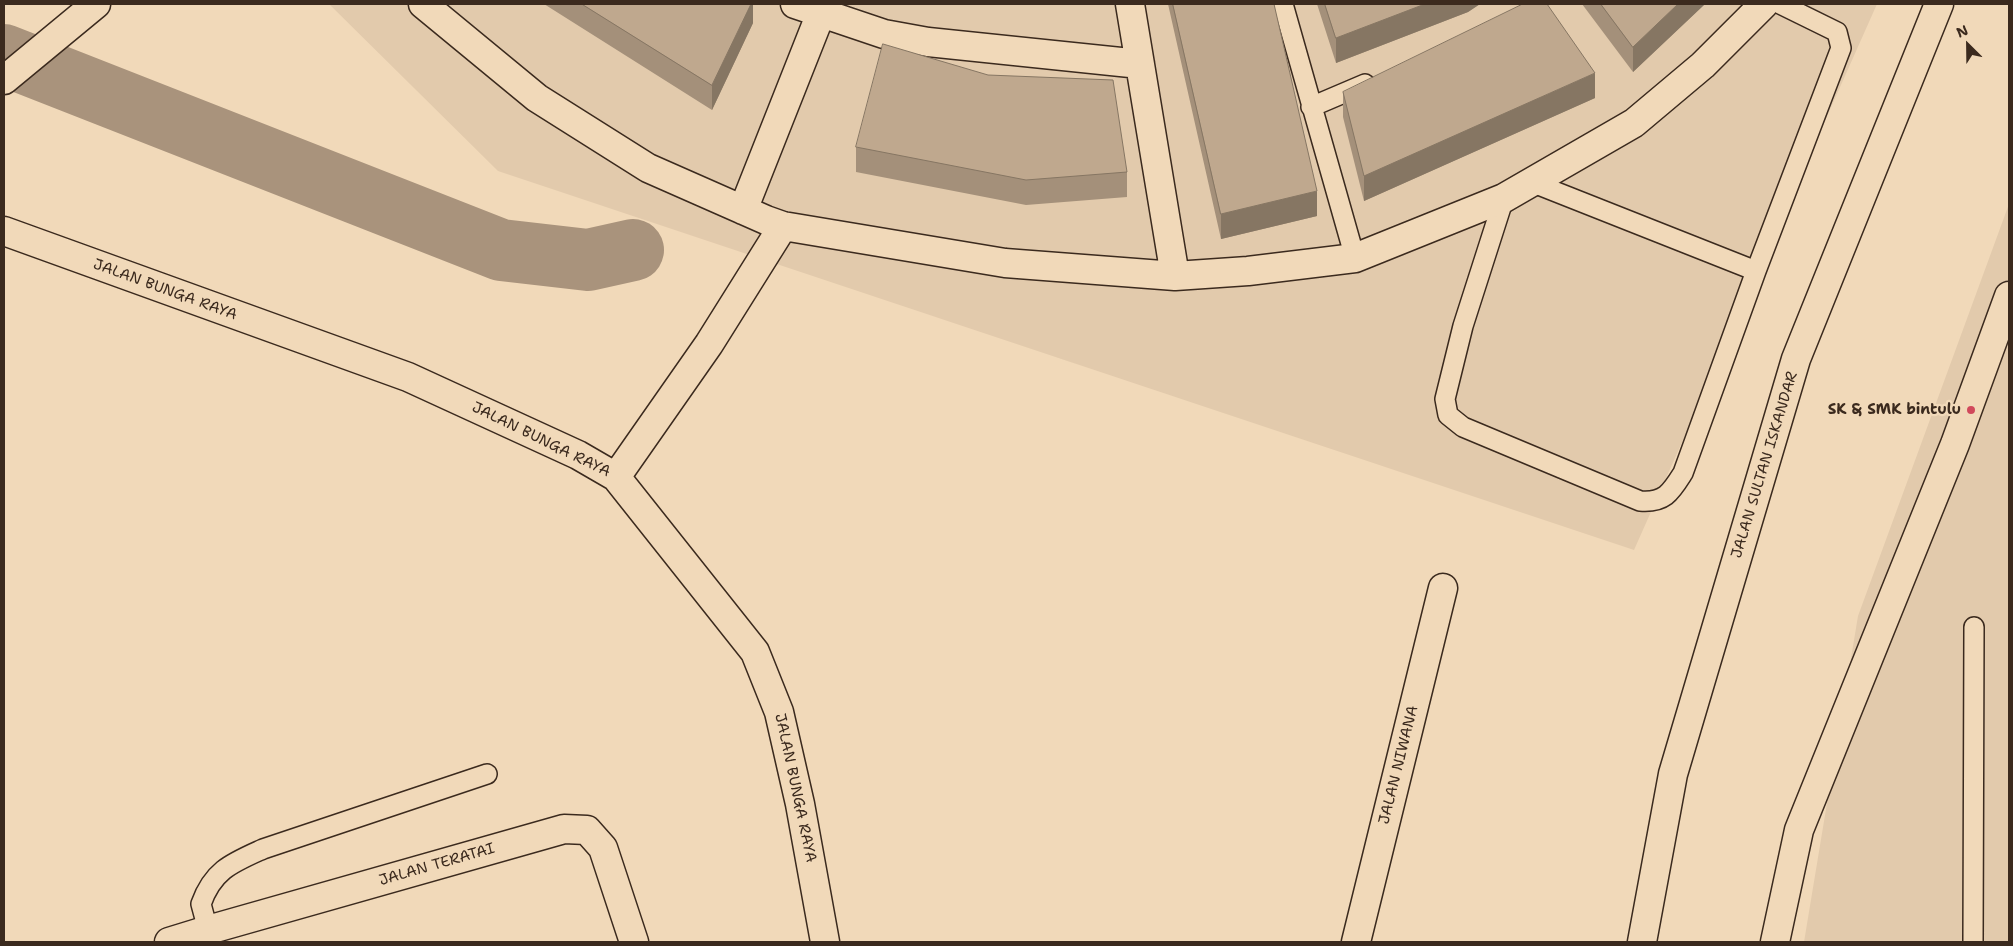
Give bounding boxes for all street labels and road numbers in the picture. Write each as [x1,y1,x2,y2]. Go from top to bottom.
street label: JALAN BUNGA RAYA [91,256,239,324]
street label: JALAN SULTAN ISKANDAR [1728,370,1802,560]
street label: JALAN BUNGA RAYA [469,399,613,481]
street label: JALAN NIWANA [1376,704,1422,826]
street label: JALAN BUNGA RAYA [770,712,820,864]
street label: JALAN TERATAI [377,840,497,890]

